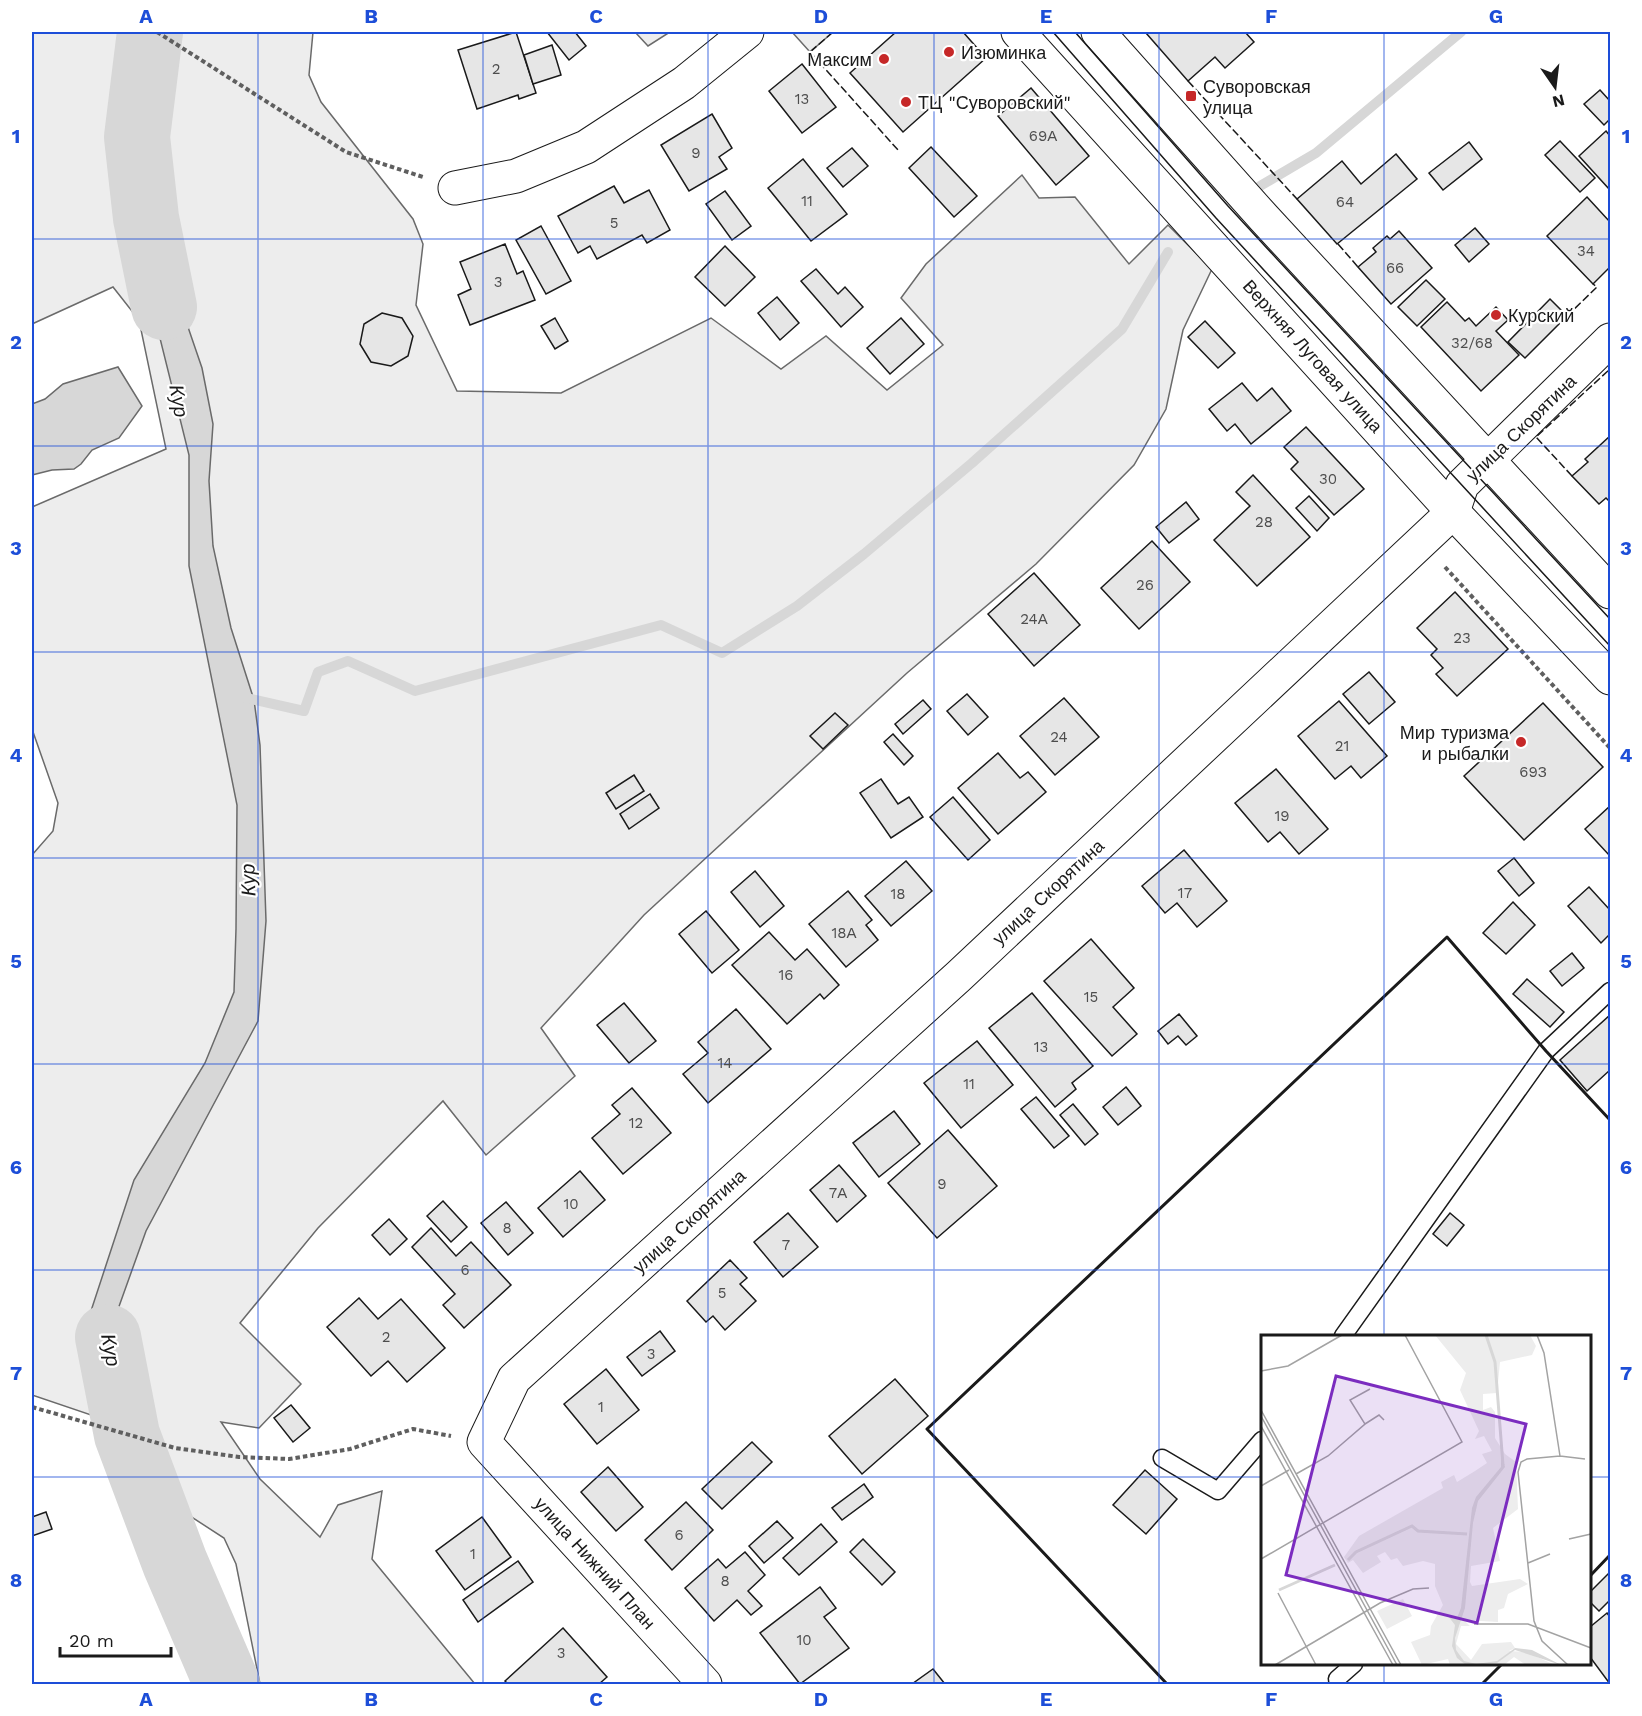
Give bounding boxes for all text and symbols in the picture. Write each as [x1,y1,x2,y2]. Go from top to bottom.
text: A [139,4,153,28]
text: B [364,4,378,28]
text: C [589,4,603,28]
text: D [814,4,828,28]
text: E [1040,4,1052,28]
text: F [1265,4,1277,28]
text: G [1489,4,1503,28]
place label: Изюминка [961,42,1047,63]
marker: Изюминка [942,45,956,59]
place label: Максим [807,49,872,70]
marker: Максим [877,52,891,66]
north arrow [1525,57,1585,117]
house number: 2 [492,60,500,78]
place label: Суворовская улица [1203,76,1311,118]
marker: Суворовская улица [1184,89,1198,103]
house number: 13 [795,90,809,108]
text: N [1550,90,1567,112]
place label: ТЦ "Суворовский" [918,92,1071,113]
marker: ТЦ "Суворовский" [899,95,913,109]
text: 1 [12,124,20,148]
text: 1 [1622,124,1630,148]
house number: 69А [1029,127,1057,145]
house number: 9 [691,144,701,162]
house number: 11 [801,192,813,210]
house number: 64 [1336,193,1354,211]
house number: 5 [610,214,618,232]
house number: 34 [1577,242,1595,260]
house number: 66 [1386,259,1404,277]
house number: 3 [494,273,502,291]
street label: Верхняя Луговая улица [1239,275,1388,437]
place label: Курский [1508,305,1574,326]
marker: Курский [1489,308,1503,322]
text: 2 [10,330,22,354]
text: 2 [1620,330,1632,354]
house number: 32/68 [1451,334,1493,352]
street label: улица Скорятина [1462,370,1581,486]
water label: Кур [164,383,194,419]
house number: 30 [1319,470,1337,488]
house number: 28 [1255,513,1273,531]
text: 3 [10,536,22,560]
text: 3 [1620,536,1632,560]
house number: 26 [1136,576,1154,594]
house number: 24А [1020,610,1048,628]
house number: 23 [1453,629,1471,647]
place label: Мир туризма и рыбалки [1400,722,1510,764]
house number: 24 [1050,728,1068,746]
marker: Мир туризма и рыбалки [1514,735,1528,749]
house number: 21 [1335,737,1349,755]
text: 4 [10,743,23,767]
text: 4 [1620,743,1633,767]
house number: 69З [1519,763,1547,781]
house number: 19 [1274,807,1290,825]
street label: улица Скорятина [988,834,1109,949]
water label: Кур [235,863,261,897]
house number: 17 [1178,884,1192,902]
house number: 18 [890,885,906,903]
house number: 18А [831,924,857,942]
text: 5 [10,949,22,973]
text: 5 [1620,949,1632,973]
house number: 16 [779,966,793,984]
house number: 15 [1084,988,1098,1006]
house number: 13 [1034,1038,1048,1056]
house number: 14 [717,1054,733,1072]
house number: 11 [963,1075,975,1093]
house number: 12 [629,1114,643,1132]
text: 6 [10,1155,22,1179]
text: 6 [1620,1155,1632,1179]
street label: улица Скорятина [628,1164,750,1277]
house number: 9 [937,1175,947,1193]
house number: 7А [829,1184,847,1202]
house number: 10 [563,1195,579,1213]
house number: 8 [502,1219,512,1237]
house number: 7 [782,1236,790,1254]
house number: 6 [460,1261,470,1279]
house number: 5 [718,1284,726,1302]
house number: 2 [382,1328,390,1346]
water label: Кур [96,1332,126,1368]
inset map [1261,1335,1591,1665]
house number: 3 [647,1345,655,1363]
text: 7 [10,1361,22,1385]
text: 7 [1620,1361,1632,1385]
house number: 1 [598,1398,604,1416]
street label: улица Нижний План [530,1493,660,1633]
house number: 6 [674,1526,684,1544]
house number: 1 [470,1545,476,1563]
text: 8 [10,1568,22,1592]
text: 8 [1620,1568,1632,1592]
house number: 8 [720,1572,730,1590]
scale bar [60,1620,171,1658]
text: 20 m [69,1630,114,1651]
house number: 10 [796,1631,812,1649]
house number: 3 [557,1644,565,1662]
text: A [139,1687,153,1711]
text: B [364,1687,378,1711]
text: C [589,1687,603,1711]
text: D [814,1687,828,1711]
text: E [1040,1687,1052,1711]
text: F [1265,1687,1277,1711]
text: G [1489,1687,1503,1711]

